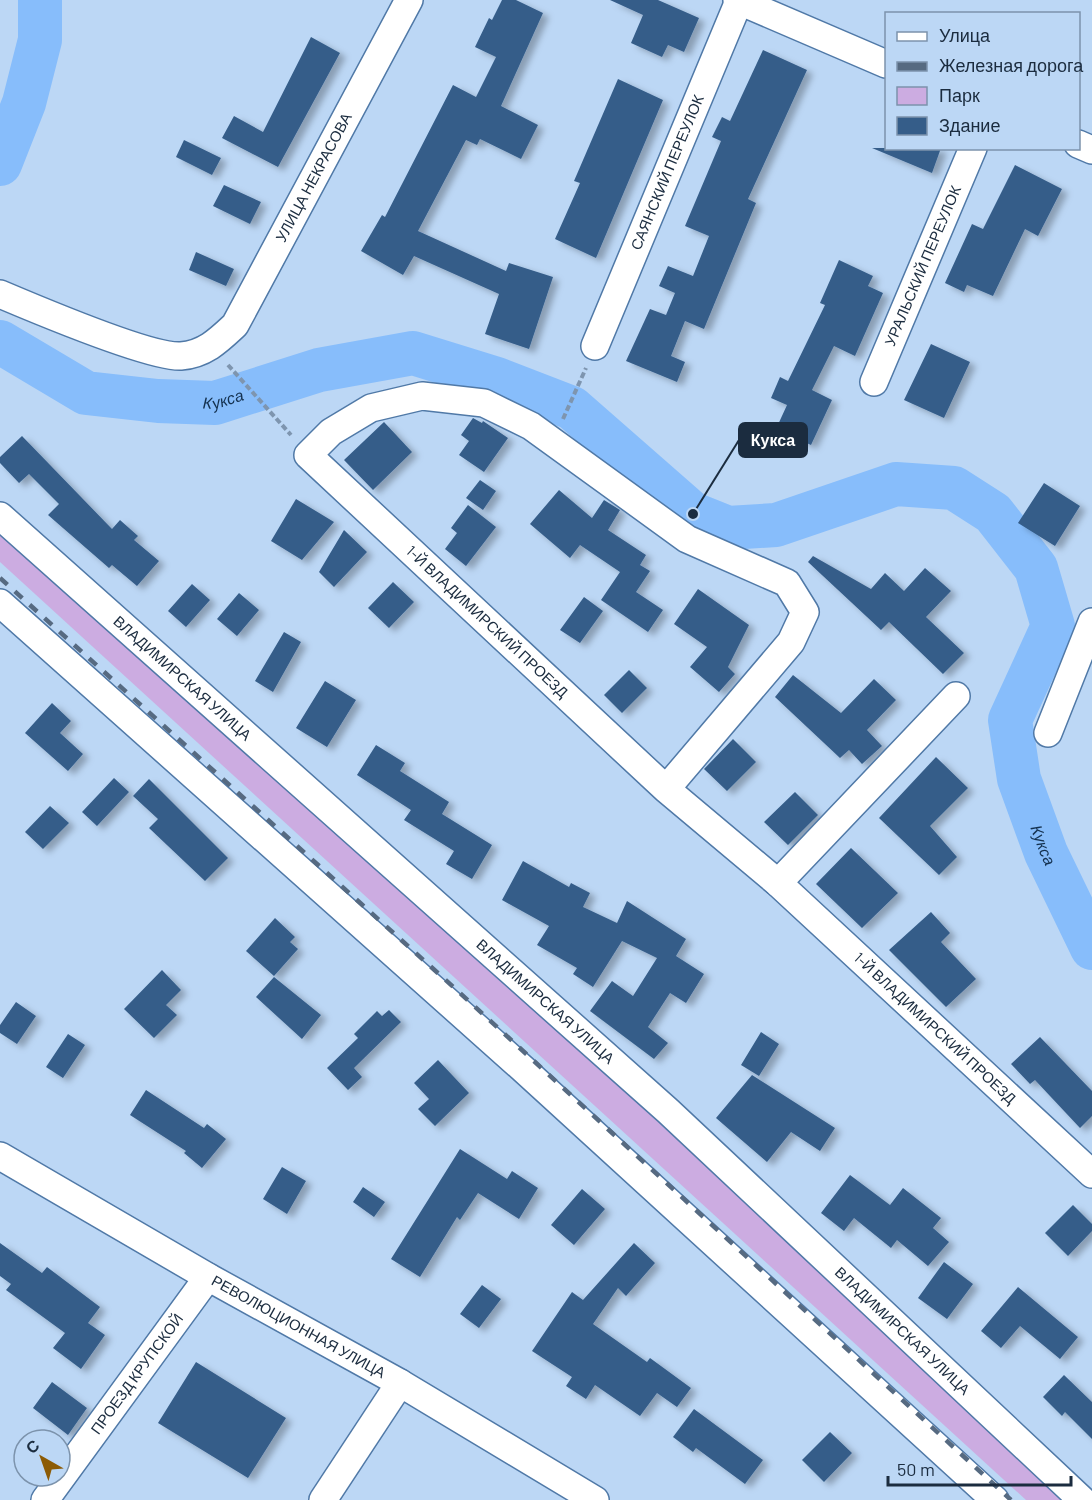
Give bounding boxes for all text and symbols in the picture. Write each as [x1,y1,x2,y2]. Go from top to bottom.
legend [885,12,1080,150]
text: Улица [939,24,991,46]
text: Железная дорога [939,54,1084,76]
text: Парк [939,84,980,106]
street label: САЯНСКИЙ ПЕРЕУЛОК [626,92,707,252]
street label: УЛИЦА НЕКРАСОВА [271,109,355,245]
text: Здание [939,114,1000,136]
street label: УРАЛЬСКИЙ ПЕРЕУЛОК [880,182,964,349]
water label: Кукса [202,385,246,413]
callout: Кукса [739,423,807,457]
text: Кукса [751,430,795,449]
street label: 1-Й ВЛАДИМИРСКИЙ ПРОЕЗД [403,541,572,701]
street label: ВЛАДИМИРСКАЯ УЛИЦА [110,611,256,744]
water label: Кукса [1028,822,1060,868]
street label: ВЛАДИМИРСКАЯ УЛИЦА [473,935,618,1067]
street label: 1-Й ВЛАДИМИРСКИЙ ПРОЕЗД [851,948,1020,1107]
street label: ВЛАДИМИРСКАЯ УЛИЦА [832,1263,974,1398]
street label: РЕВОЛЮЦИОННАЯ УЛИЦА [209,1271,389,1381]
street label: ПРОЕЗД КРУПСКОЙ [86,1310,186,1437]
north arrow [12,1428,72,1488]
text: С [22,1435,43,1457]
scale bar [888,1449,1071,1487]
text: 50 m [897,1458,935,1480]

